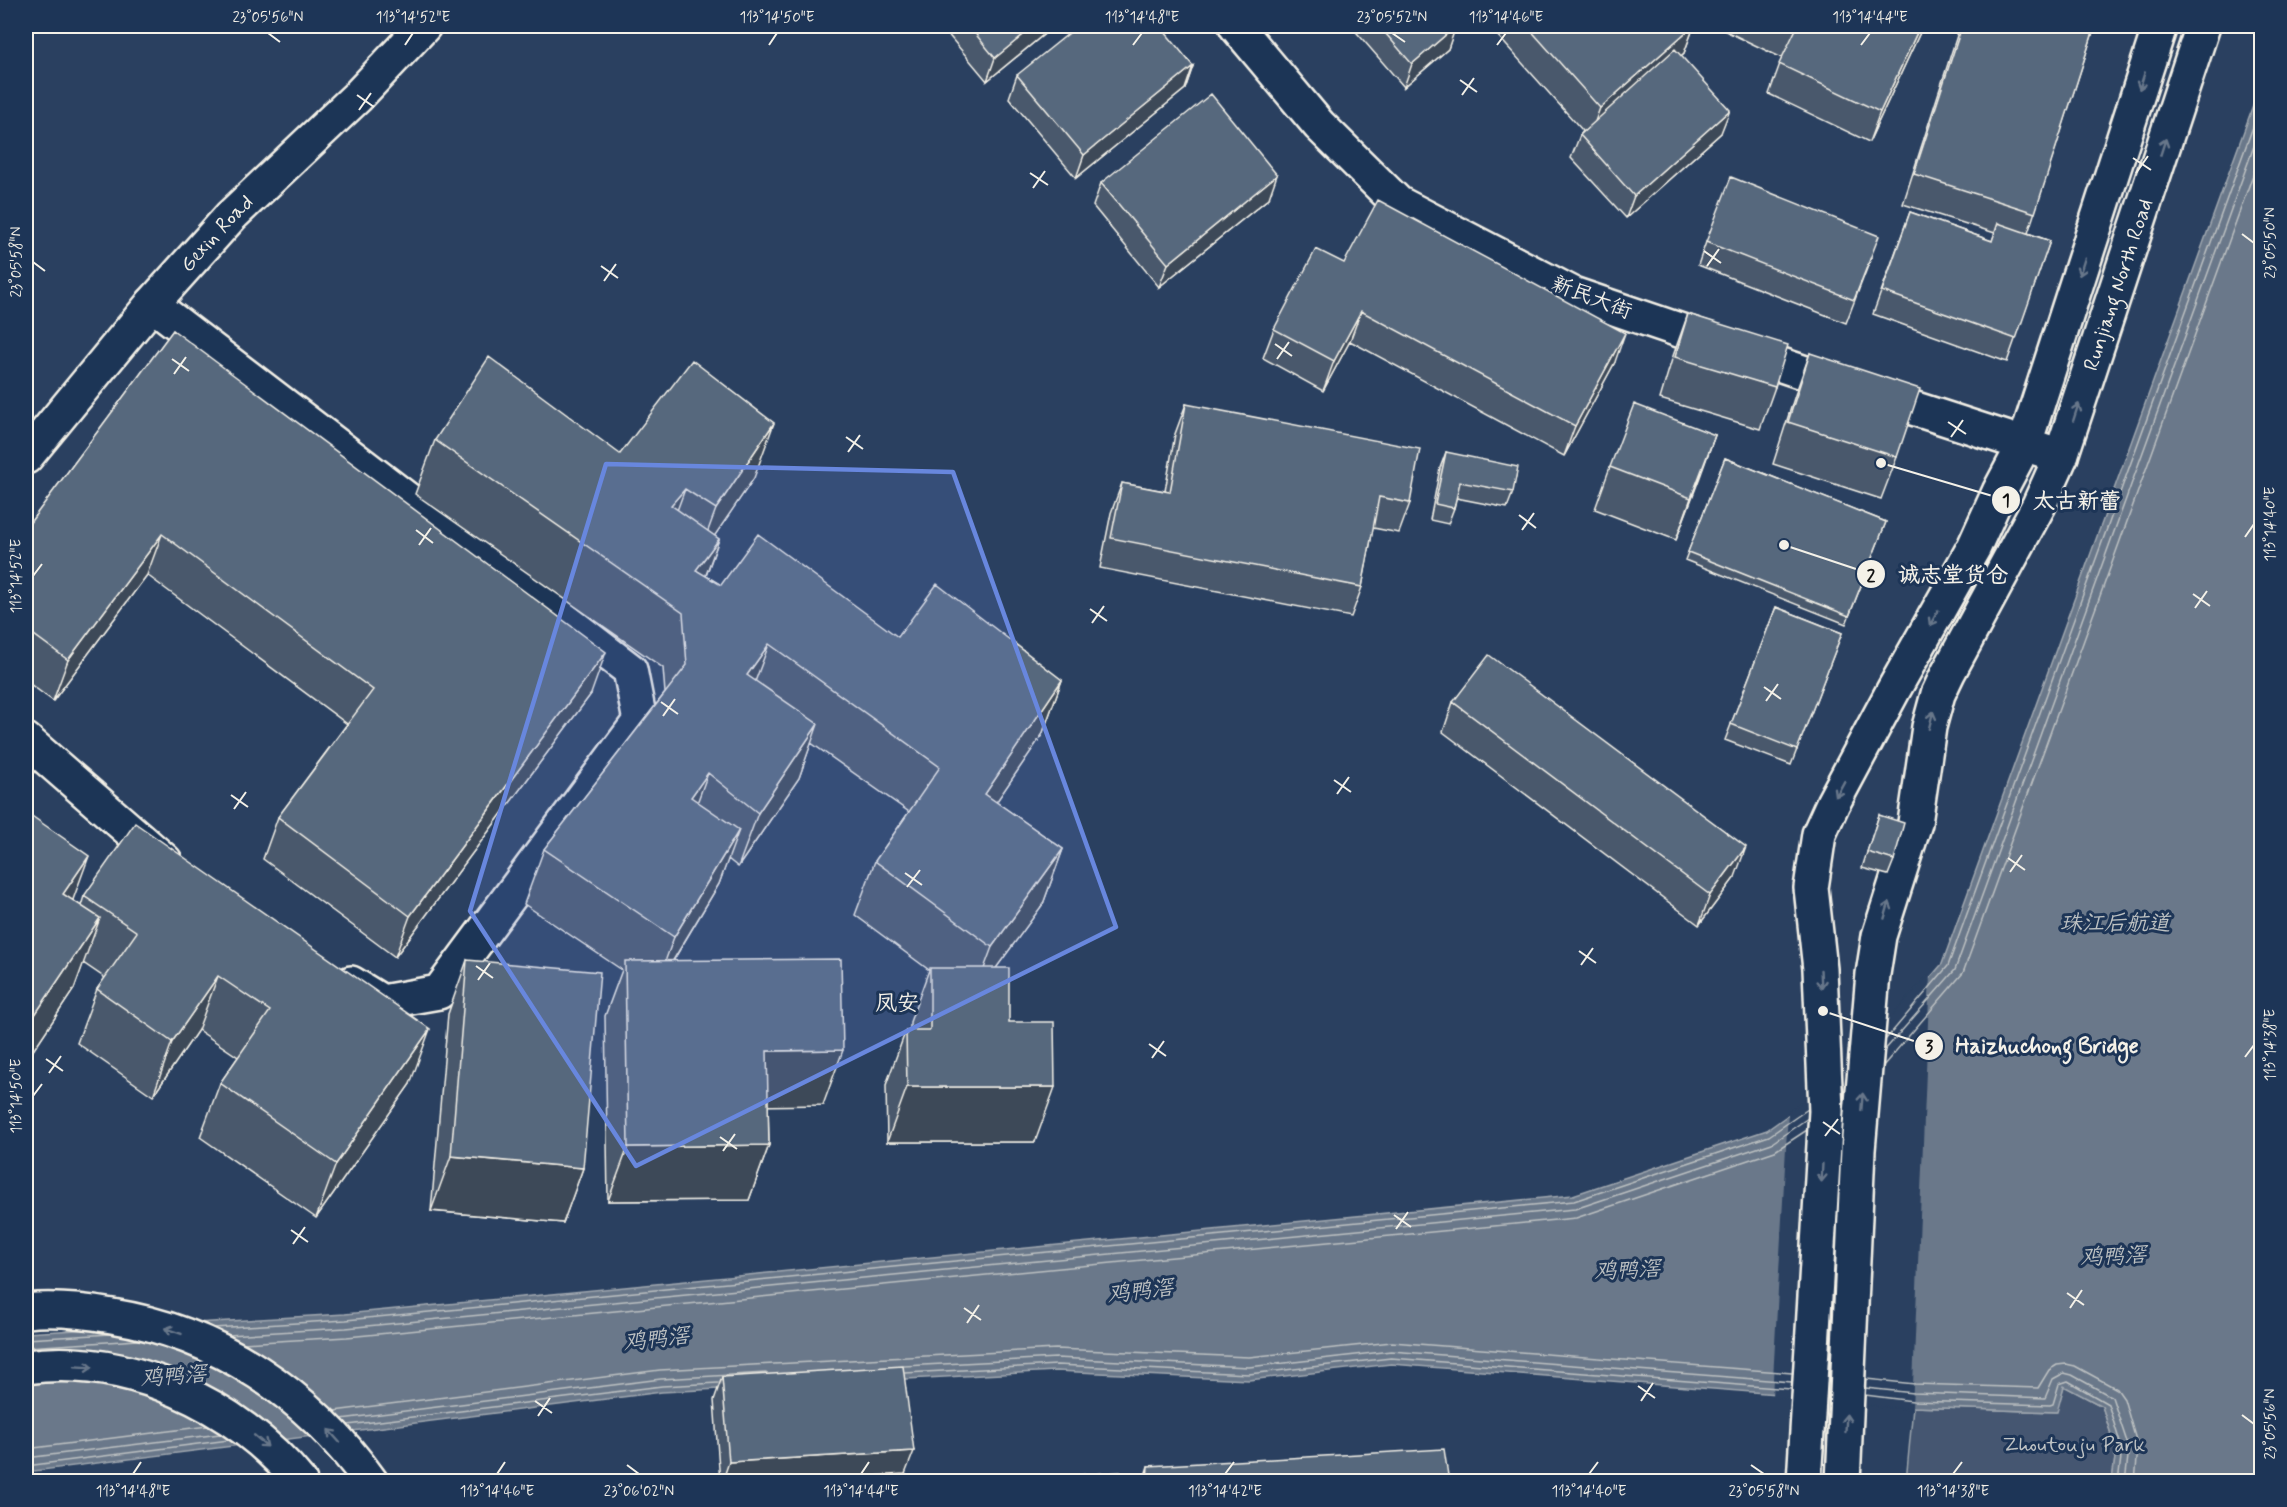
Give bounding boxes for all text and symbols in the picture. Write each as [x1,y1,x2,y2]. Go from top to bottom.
text: 23°05'56"N [232,8,304,28]
text: 113°14'52"E [376,8,450,28]
text: 113°14'50"E [739,8,815,28]
text: 113°14'48"E [1105,8,1179,28]
text: 23°05'52"N [1357,8,1427,28]
text: 113°14'46"E [1469,8,1544,28]
text: 113°14'44"E [1832,8,1908,28]
one-way arrow [2136,71,2147,90]
one-way arrow [2158,138,2169,157]
street label: Gexin Road [174,189,260,279]
street label: Runjiang North Road [2077,195,2160,374]
text: 23°05'50"N [2261,207,2281,279]
text: 23°05'58"N [7,226,27,298]
one-way arrow [2076,257,2087,276]
street label: 新民大街 [1547,270,1636,326]
one-way arrow [2071,403,2082,422]
callout: 太古新蕾 [1991,480,2133,520]
text: 113°14'40"E [2261,486,2281,561]
text: 太古新蕾 [2033,488,2121,516]
text: 1 [2002,489,2010,513]
text: 113°14'52"E [7,539,27,613]
callout: 诚志堂货仓 [1856,554,2020,594]
text: 诚志堂货仓 [1898,562,2008,590]
text: 2 [1867,564,1876,588]
one-way arrow [1927,610,1939,627]
one-way arrow [1926,711,1938,730]
one-way arrow [1834,780,1845,798]
one-way arrow [1882,901,1893,920]
water label: 珠江后航道 [2060,910,2172,938]
one-way arrow [1815,968,1826,988]
district label: 凤安 [875,990,919,1018]
text: 113°14'38"E [2261,1008,2281,1081]
callout: Haizhuchong Bridge [1914,1026,2150,1066]
text: Haizhuchong Bridge [1955,1033,2139,1065]
text: 3 [1925,1035,1934,1059]
text: 113°14'50"E [7,1058,27,1134]
one-way arrow [1857,1093,1868,1113]
one-way arrow [1817,1163,1828,1183]
water label: 鸡鸭滘 [2080,1242,2150,1272]
water label: 鸡鸭滘 [1594,1256,1664,1286]
water label: 鸡鸭滘 [1106,1274,1177,1309]
water label: 鸡鸭滘 [622,1322,693,1357]
one-way arrow [164,1324,183,1335]
water label: 鸡鸭滘 [139,1361,210,1393]
one-way arrow [73,1362,93,1373]
text: 23°05'56"N [2261,1388,2281,1460]
one-way arrow [1841,1414,1852,1434]
one-way arrow [327,1429,341,1444]
park label: Zhoutouju Park [2003,1431,2145,1459]
one-way arrow [253,1434,268,1448]
text: 113°14'48"E [96,1482,170,1502]
text: 113°14'46"E [460,1482,535,1502]
text: 23°06'02"N [604,1482,674,1502]
text: 113°14'44"E [823,1482,899,1502]
text: 113°14'42"E [1188,1482,1262,1502]
text: 113°14'40"E [1552,1482,1627,1502]
text: 23°05'58"N [1729,1482,1800,1502]
text: 113°14'38"E [1917,1482,1990,1502]

